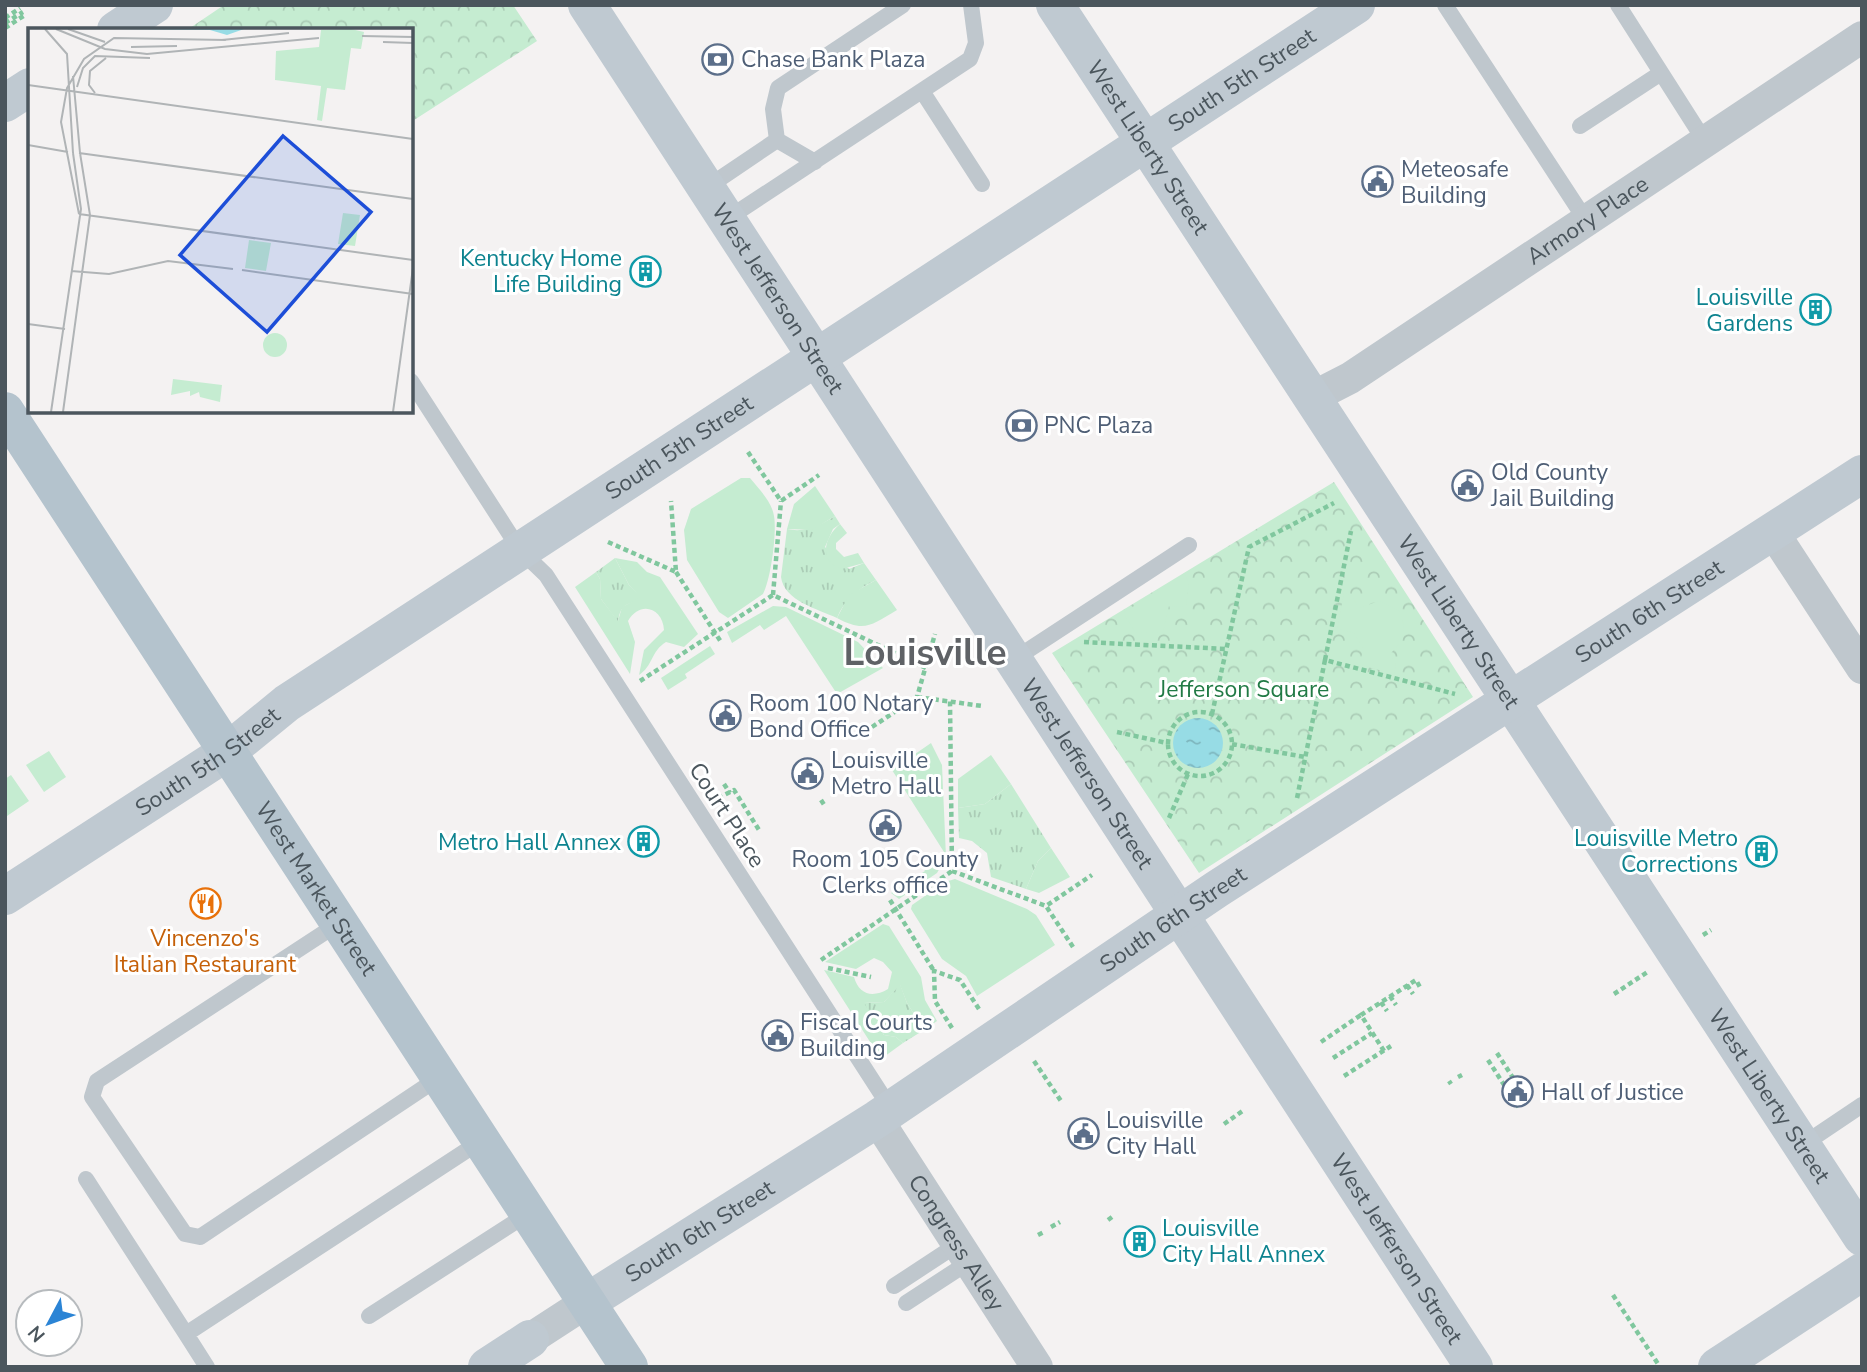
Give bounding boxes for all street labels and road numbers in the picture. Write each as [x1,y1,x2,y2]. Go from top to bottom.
street label: South 5th Street [1162,20,1322,139]
street label: West Liberty Street [1080,54,1217,241]
street label: Armory Place [1520,168,1654,272]
street label: West Jefferson Street [705,197,852,400]
street label: South 5th Street [599,387,759,507]
street label: West Liberty Street [1390,528,1528,715]
street label: South 6th Street [1569,551,1730,670]
street label: West Jefferson Street [1014,672,1161,875]
street label: South 5th Street [129,699,287,823]
street label: Court Place [681,756,773,874]
street label: West Market Street [248,795,385,982]
street label: South 6th Street [1093,858,1253,980]
street label: West Liberty Street [1701,1003,1838,1190]
street label: West Jefferson Street [1323,1147,1471,1351]
street label: Congress Alley [901,1168,1012,1317]
street label: South 6th Street [619,1172,781,1290]

